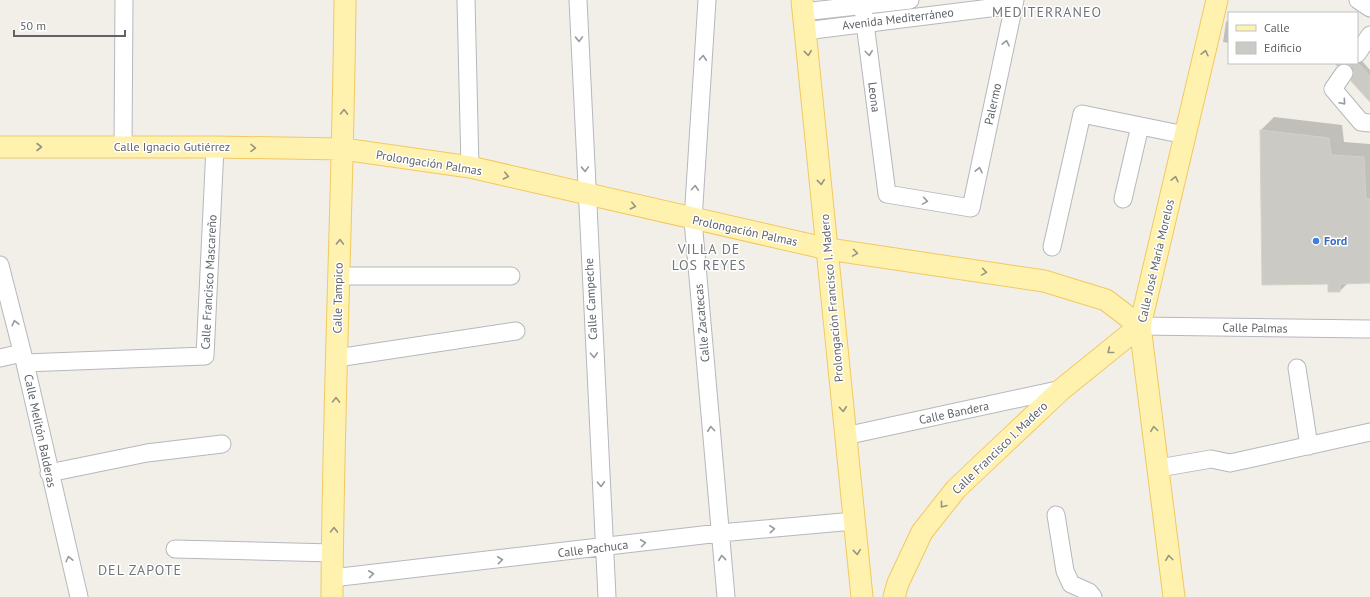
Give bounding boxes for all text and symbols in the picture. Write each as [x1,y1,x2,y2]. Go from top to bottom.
district label: MEDITERRANEO [992,3,1102,21]
street label: Avenida Mediterráneo [841,4,954,33]
scale bar [14,12,125,38]
legend [1228,12,1358,64]
text: 50 m [20,18,46,33]
text: Calle [1264,20,1290,35]
one-way arrow [575,36,584,42]
one-way arrow [1001,40,1010,46]
text: Edificio [1264,40,1302,55]
one-way arrow [1200,49,1208,56]
one-way arrow [803,50,812,56]
one-way arrow [864,50,873,56]
one-way arrow [699,55,708,61]
street label: Leona [865,81,884,113]
street label: Palermo [981,82,1004,126]
one-way arrow [1339,97,1346,104]
one-way arrow [340,109,348,115]
street label: Calle Ignacio Gutiérrez [114,139,230,154]
one-way arrow [36,143,42,151]
one-way arrow [250,143,256,152]
street label: Prolongación Palmas [375,147,483,178]
one-way arrow [581,166,589,172]
one-way arrow [974,167,983,173]
one-way arrow [502,171,509,180]
one-way arrow [1170,176,1178,182]
one-way arrow [816,179,825,185]
one-way arrow [691,185,700,191]
one-way arrow [922,196,928,205]
street label: Calle José María Morelos [1134,198,1177,324]
one-way arrow [629,201,636,209]
street label: Prolongación Palmas [691,212,799,249]
street label: Prolongación Francisco I. Madero [817,213,846,383]
street label: Calle Francisco Mascareño [197,214,220,350]
place label: Ford [1324,233,1347,248]
marker: Ford [1311,236,1321,246]
one-way arrow [335,239,344,245]
district label: VILLA DE LOS REYES [672,240,746,274]
one-way arrow [852,248,859,257]
street label: Calle Campeche [581,258,600,340]
street label: Calle Tampico [329,262,346,334]
one-way arrow [981,267,987,276]
street label: Calle Zacatecas [691,283,712,363]
street label: Calle Palmas [1222,319,1288,336]
one-way arrow [11,320,20,327]
one-way arrow [1107,346,1114,353]
one-way arrow [590,352,599,358]
street label: Calle Melitón Balderas [21,373,60,489]
one-way arrow [332,397,340,403]
street label: Calle Bandera [918,398,990,427]
street label: Calle Francisco I. Madero [949,398,1051,497]
one-way arrow [838,406,847,412]
one-way arrow [706,426,715,432]
one-way arrow [1150,426,1159,432]
one-way arrow [597,481,605,487]
one-way arrow [941,501,948,508]
one-way arrow [769,524,775,533]
one-way arrow [330,527,338,533]
street label: Calle Pachuca [557,537,629,560]
one-way arrow [640,539,646,548]
one-way arrow [853,549,862,555]
one-way arrow [497,555,503,564]
one-way arrow [718,555,727,561]
one-way arrow [1165,555,1174,561]
one-way arrow [66,556,74,562]
district label: DEL ZAPOTE [98,561,182,579]
one-way arrow [368,570,374,579]

